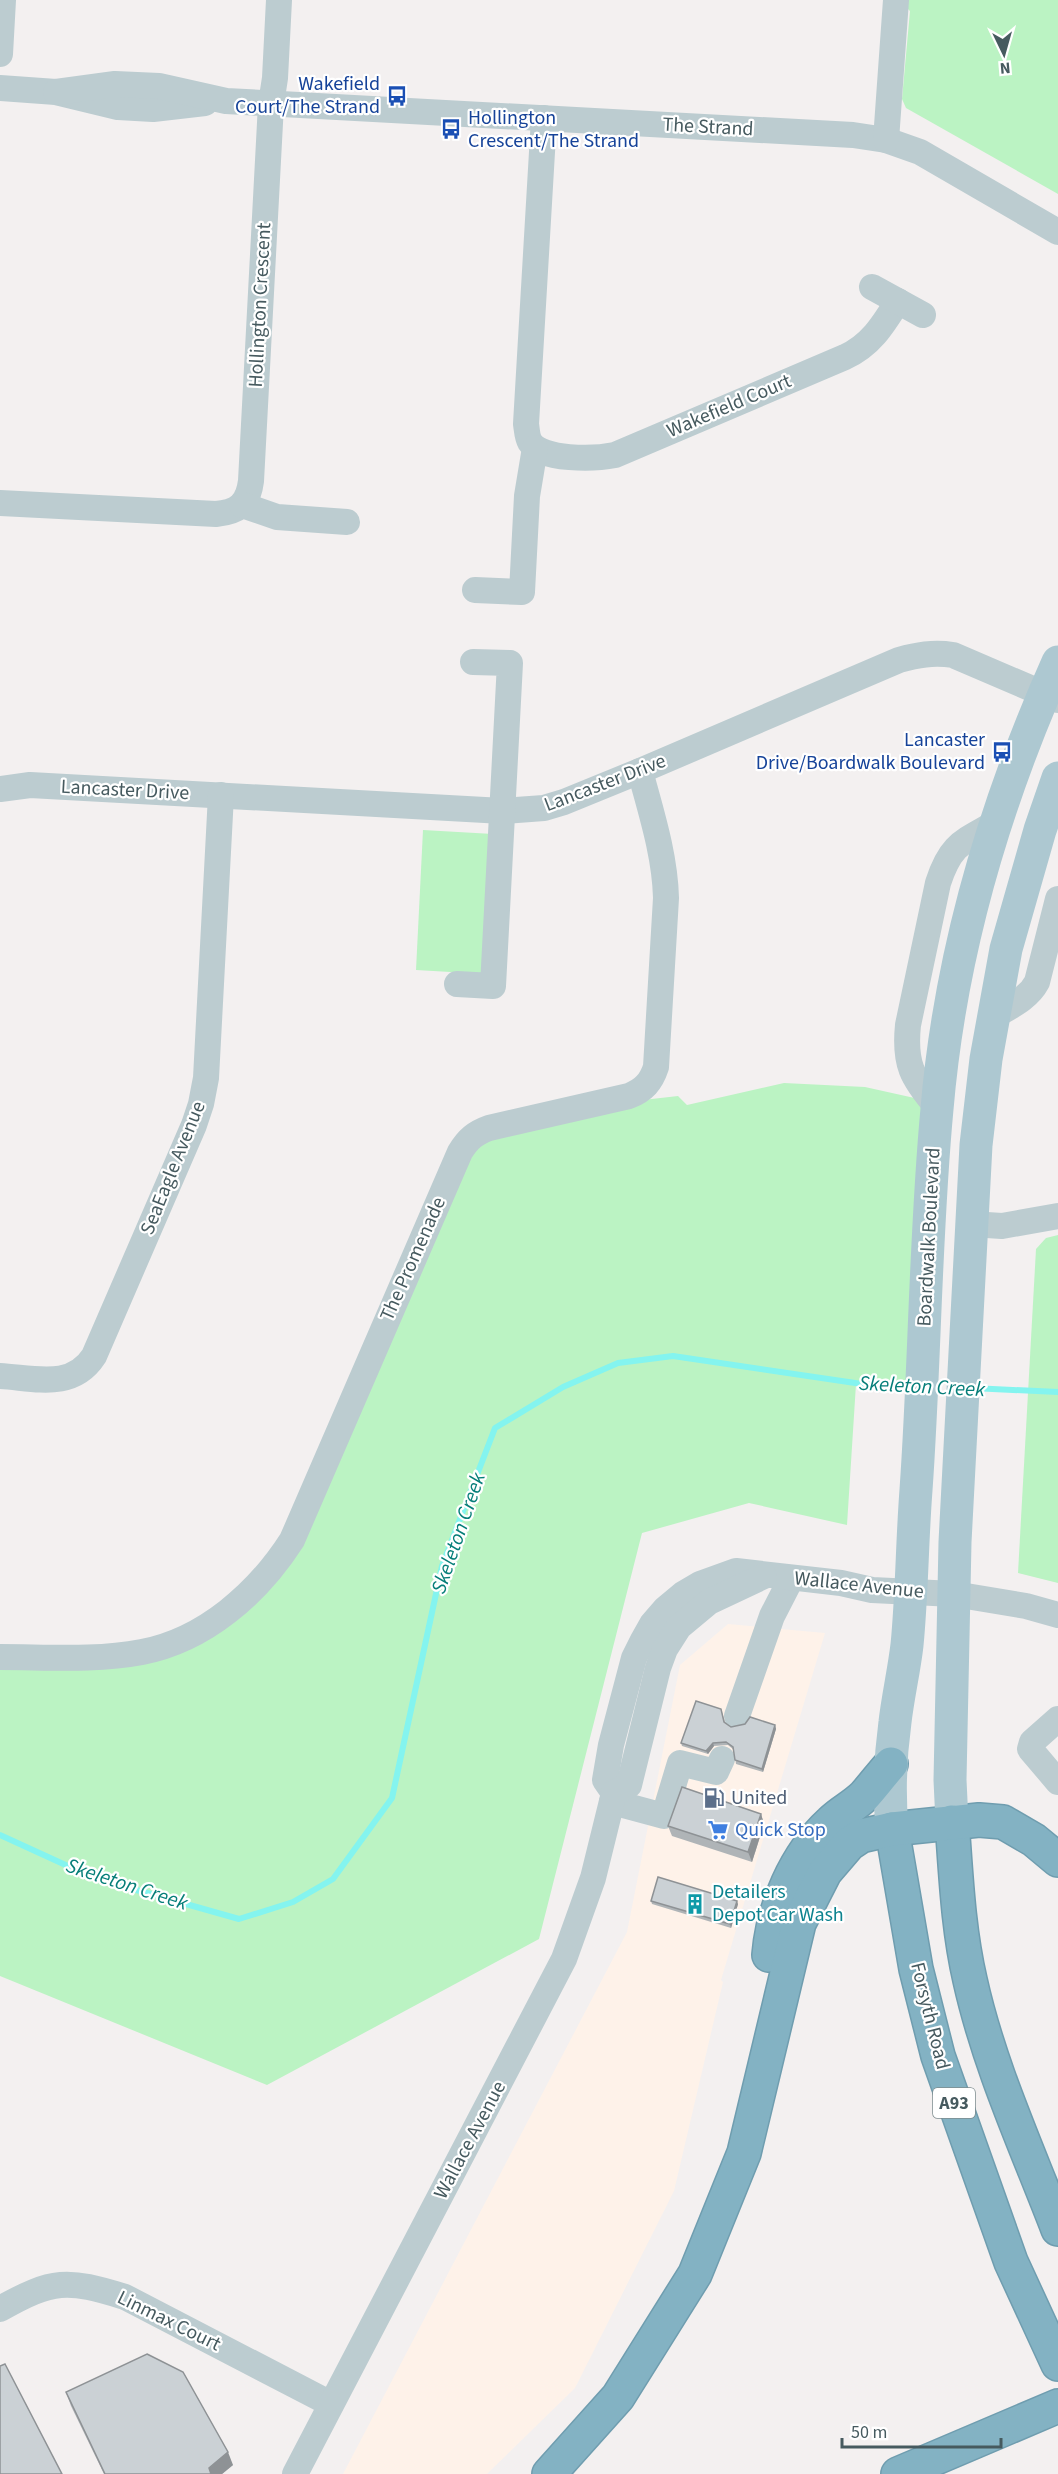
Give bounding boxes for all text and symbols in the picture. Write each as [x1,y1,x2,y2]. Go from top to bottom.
north arrow [974,24,1034,84]
text: N [999,57,1011,79]
place label: Wakefield Court/The Strand [235,70,380,121]
bus stop icon: Wakefield Court/The Strand [385,84,409,108]
place label: Hollington Crescent/The Strand [468,104,639,155]
street label: The Strand [662,111,754,143]
bus stop icon: Hollington Crescent/The Strand [439,117,463,141]
street label: Hollington Crescent [242,222,278,388]
street label: Wakefield Court [662,367,796,445]
place label: Lancaster Drive/Boardwalk Boulevard [756,726,985,777]
bus stop icon: Lancaster Drive/Boardwalk Boulevard [990,740,1014,764]
street label: Lancaster Drive [540,747,670,819]
street label: Lancaster Drive [60,773,190,807]
street label: SeaEagle Avenue [133,1097,213,1239]
street label: Boardwalk Boulevard [910,1147,948,1327]
street label: The Promenade [373,1193,453,1325]
water label: Skeleton Creek [858,1368,987,1404]
water label: Skeleton Creek [423,1467,493,1598]
street label: Wallace Avenue [793,1564,925,1606]
place label: United [731,1784,787,1812]
fuel station icon: United [702,1786,726,1810]
place label: Quick Stop [735,1816,826,1844]
supermarket icon: Quick Stop [706,1818,730,1842]
water label: Skeleton Creek [62,1850,193,1918]
place label: Detailers Depot Car Wash [712,1878,844,1929]
building icon: Detailers Depot Car Wash [683,1892,707,1916]
street label: Forsyth Road [903,1959,957,2073]
street label: Wallace Avenue [427,2076,513,2204]
road number: A93 [933,2088,975,2118]
street label: Linmax Court [113,2284,226,2358]
scale bar [842,2411,1001,2449]
text: 50 m [851,2420,887,2445]

